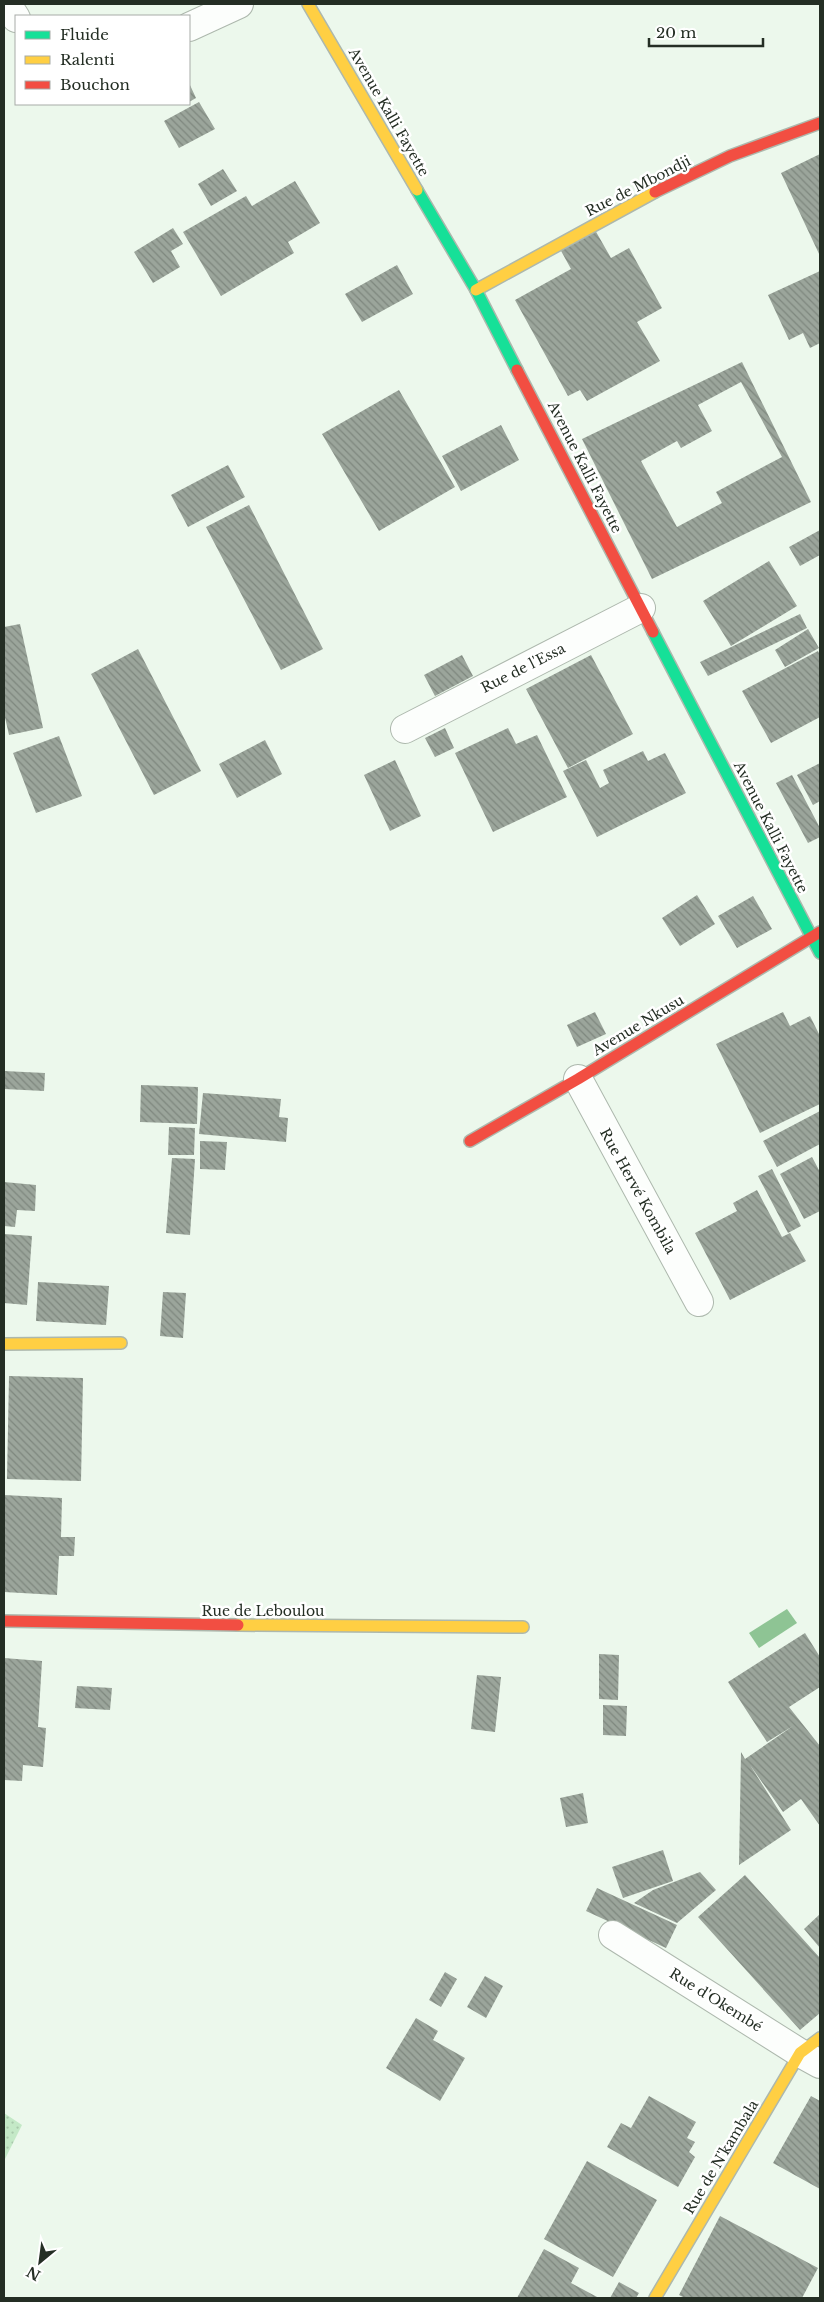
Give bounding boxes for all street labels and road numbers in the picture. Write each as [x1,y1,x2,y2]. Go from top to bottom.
street label: Avenue Kalli Fayette [344,44,433,180]
street label: Rue de Mbondji [582,152,694,220]
street label: Avenue Kalli Fayette [543,397,626,536]
street label: Rue de l'Essa [478,639,568,697]
street label: Avenue Kalli Fayette [729,757,812,896]
street label: Avenue Nkusu [588,990,688,1060]
street label: Rue Hervé Kombila [596,1125,680,1257]
street label: Rue de Leboulou [202,1602,325,1620]
street label: Rue d'Okembé [666,1964,766,2036]
street label: Rue de N'kambala [680,2096,762,2217]

